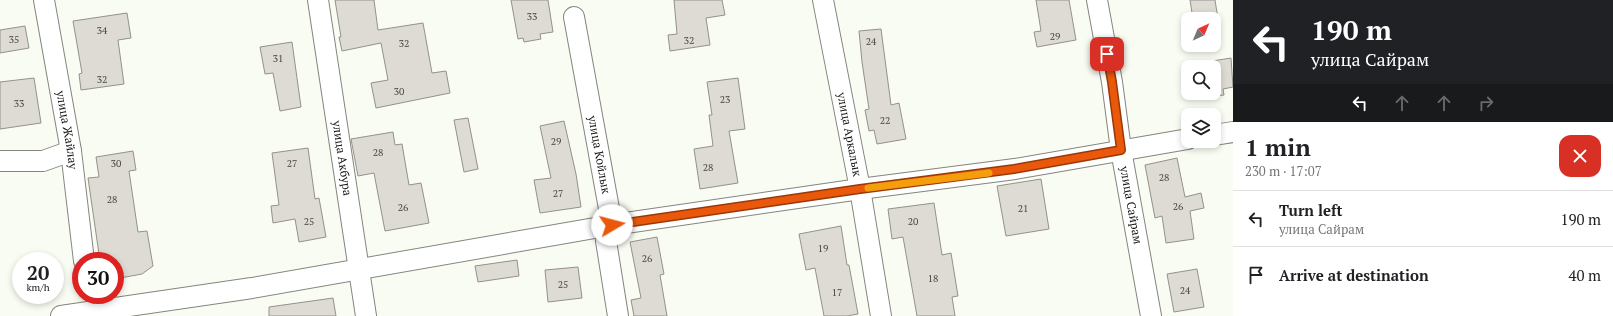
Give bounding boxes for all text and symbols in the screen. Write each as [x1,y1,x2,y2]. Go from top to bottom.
house number: 33 [527,10,537,23]
text: 190 m [1311,11,1392,48]
north arrow [1181,12,1221,52]
map controls [1181,12,1221,148]
icon: left [1245,16,1297,68]
house number: 34 [97,24,108,37]
house number: 29 [1050,30,1060,43]
house number: 35 [9,33,19,46]
house number: 32 [684,34,694,47]
house number: 24 [866,35,877,48]
house number: 32 [399,37,409,50]
pin [1090,37,1124,71]
icon: arrive [1096,43,1118,65]
text: улица Сайрам [1311,47,1429,71]
house number: 31 [273,52,283,65]
button: search [1181,60,1221,100]
house number: 32 [97,73,107,86]
house number: 30 [394,85,404,98]
street label: улица Жайлау [53,88,81,171]
street label: улица Аркалык [834,90,865,178]
icon: left [1349,92,1371,114]
icon: ahead [1391,92,1413,114]
icon: ahead [1433,92,1455,114]
icon: right [1475,92,1497,114]
house number: 23 [720,93,730,106]
house number: 33 [14,97,24,110]
button: layers [1181,108,1221,148]
street label: улица Койлык [585,113,614,196]
house number: 22 [880,114,890,127]
street label: улица Акбура [329,119,356,197]
text: 1 min [1245,131,1311,163]
house number: 29 [551,135,561,148]
button: close [1559,135,1601,177]
house number: 28 [373,146,383,159]
house number: 30 [111,157,121,170]
house number: 27 [287,157,297,170]
house number: 28 [703,161,713,174]
text: 230 m · 17:07 [1245,162,1322,180]
street label: улица Сайрам [1117,164,1146,245]
house number: 28 [1159,171,1169,184]
house number: 27 [553,187,563,200]
house number: 28 [107,193,117,206]
house number: 26 [1173,200,1184,213]
text: Turn left [1279,200,1343,220]
house number: 26 [398,201,409,214]
house number: 21 [1018,202,1028,215]
position arrow [591,204,633,246]
icon: left [1245,208,1267,230]
text: 190 m [1560,209,1601,229]
house number: 25 [304,215,314,228]
house number: 20 [908,215,918,228]
text: улица Сайрам [1279,220,1364,238]
house number: 19 [818,242,828,255]
speed limit sign: 30 [72,252,124,304]
house number: 26 [642,252,653,265]
text: 20 [27,259,49,286]
icon: arrive [1245,264,1267,286]
text: Arrive at destination [1279,265,1429,285]
text: 40 m [1568,265,1601,285]
house number: 18 [928,272,938,285]
house number: 25 [558,278,568,291]
text: km/h [26,281,50,294]
house number: 24 [1180,284,1191,297]
house number: 17 [832,286,842,299]

